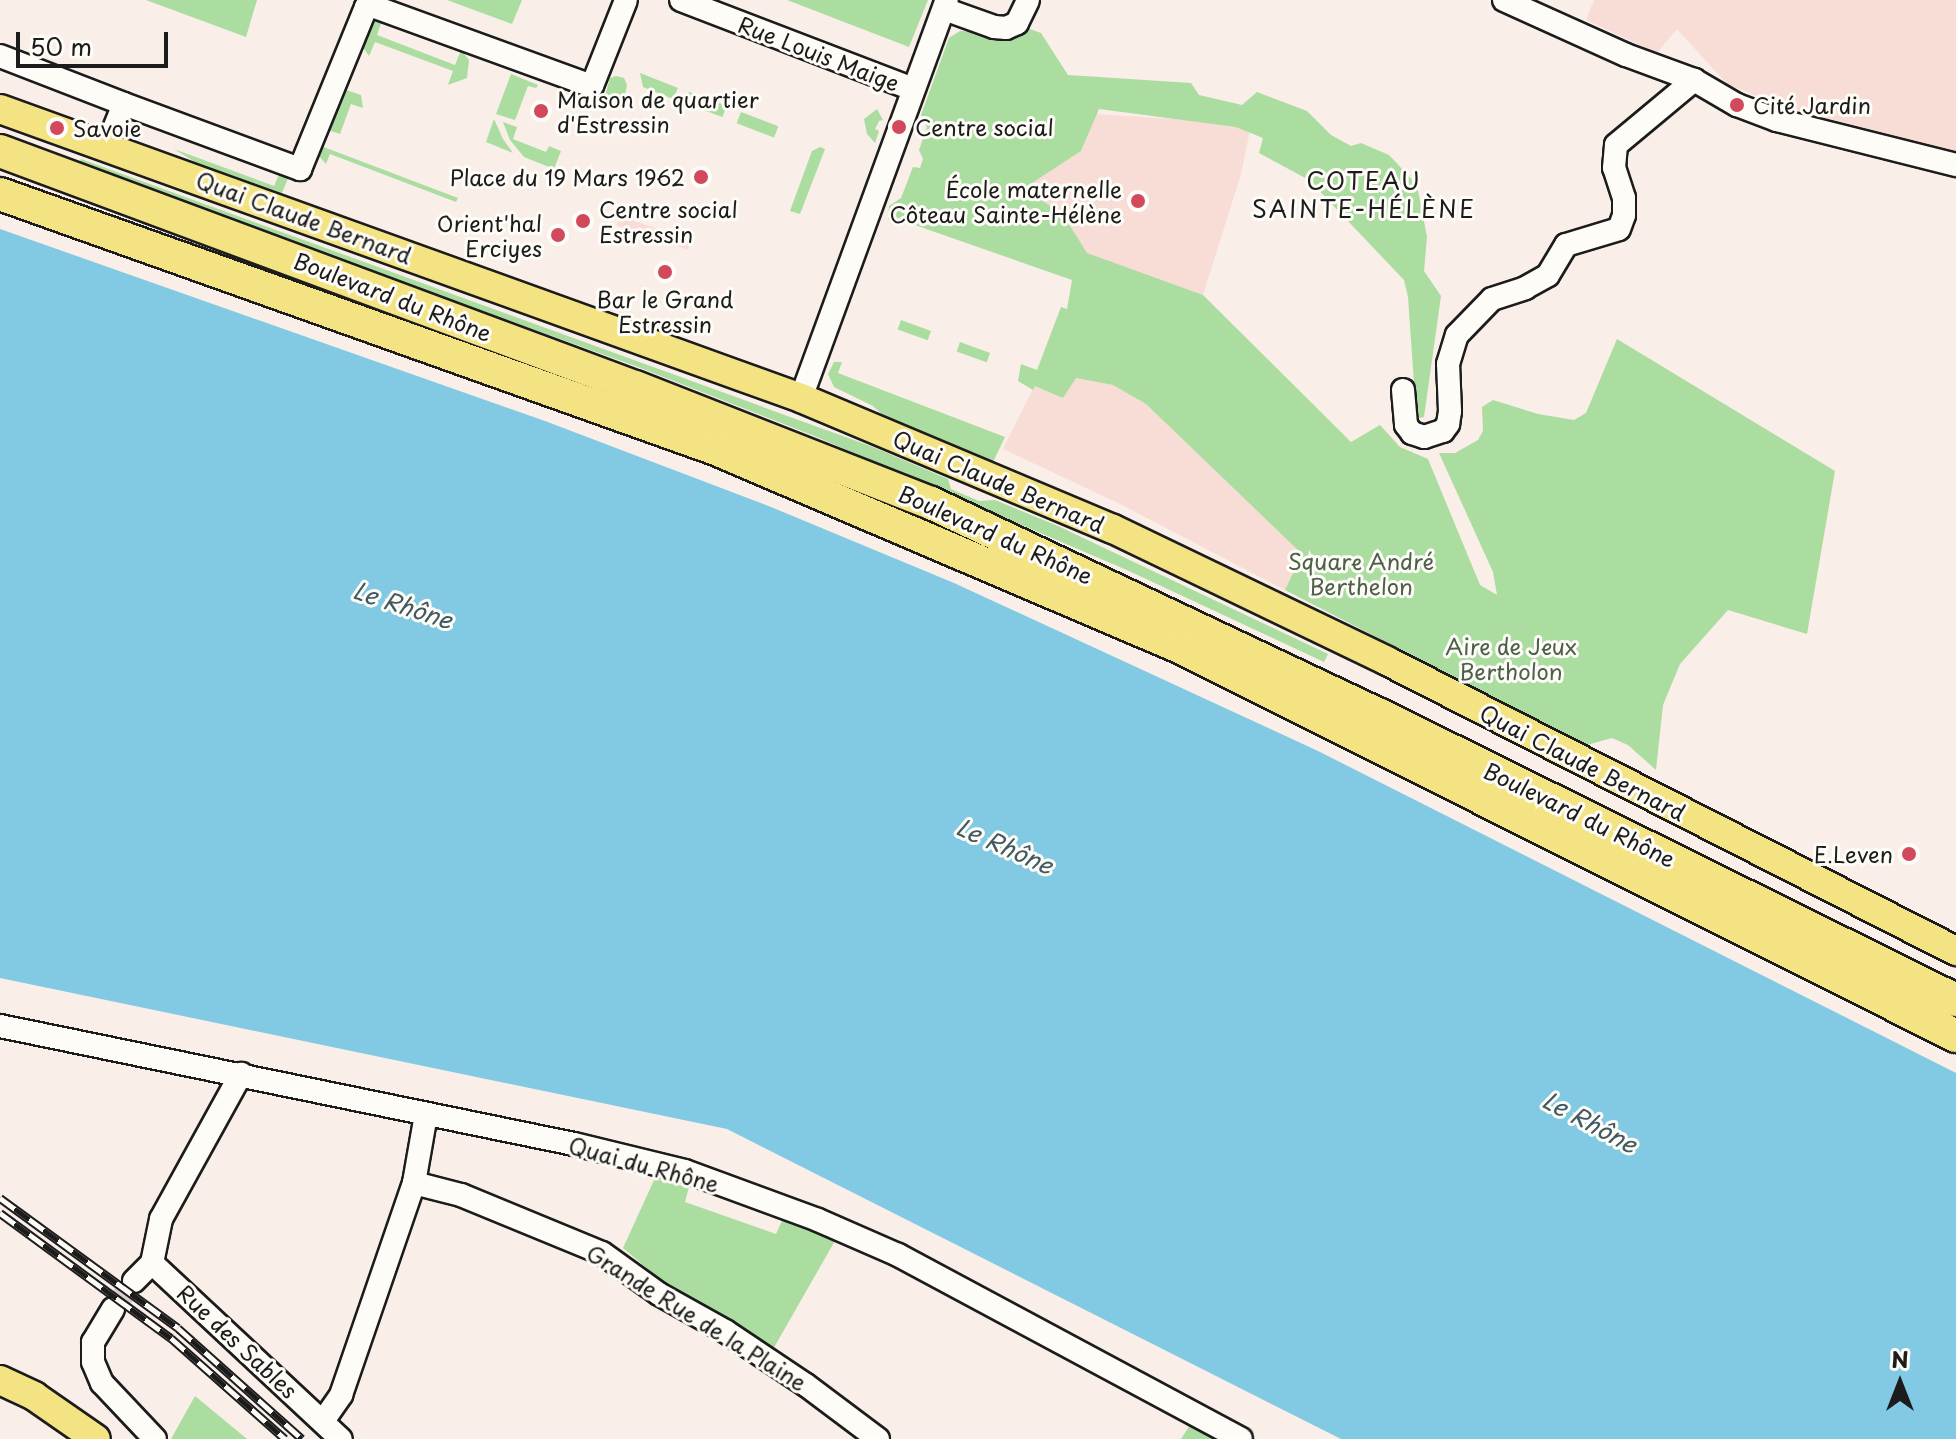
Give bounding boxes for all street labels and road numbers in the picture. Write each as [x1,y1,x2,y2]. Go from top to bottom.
street label: Rue Louis Maige [734,10,904,96]
street label: Quai Claude Bernard [193,166,415,268]
street label: Boulevard du Rhône [290,246,496,346]
street label: Quai Claude Bernard [889,424,1109,538]
street label: Boulevard du Rhône [895,479,1097,589]
street label: Quai Claude Bernard [1476,699,1690,825]
street label: Boulevard du Rhône [1480,756,1680,872]
street label: Quai du Rhône [565,1131,723,1197]
street label: Grande Rue de la Plaine [582,1238,812,1396]
street label: Rue des Sables [172,1278,304,1404]

